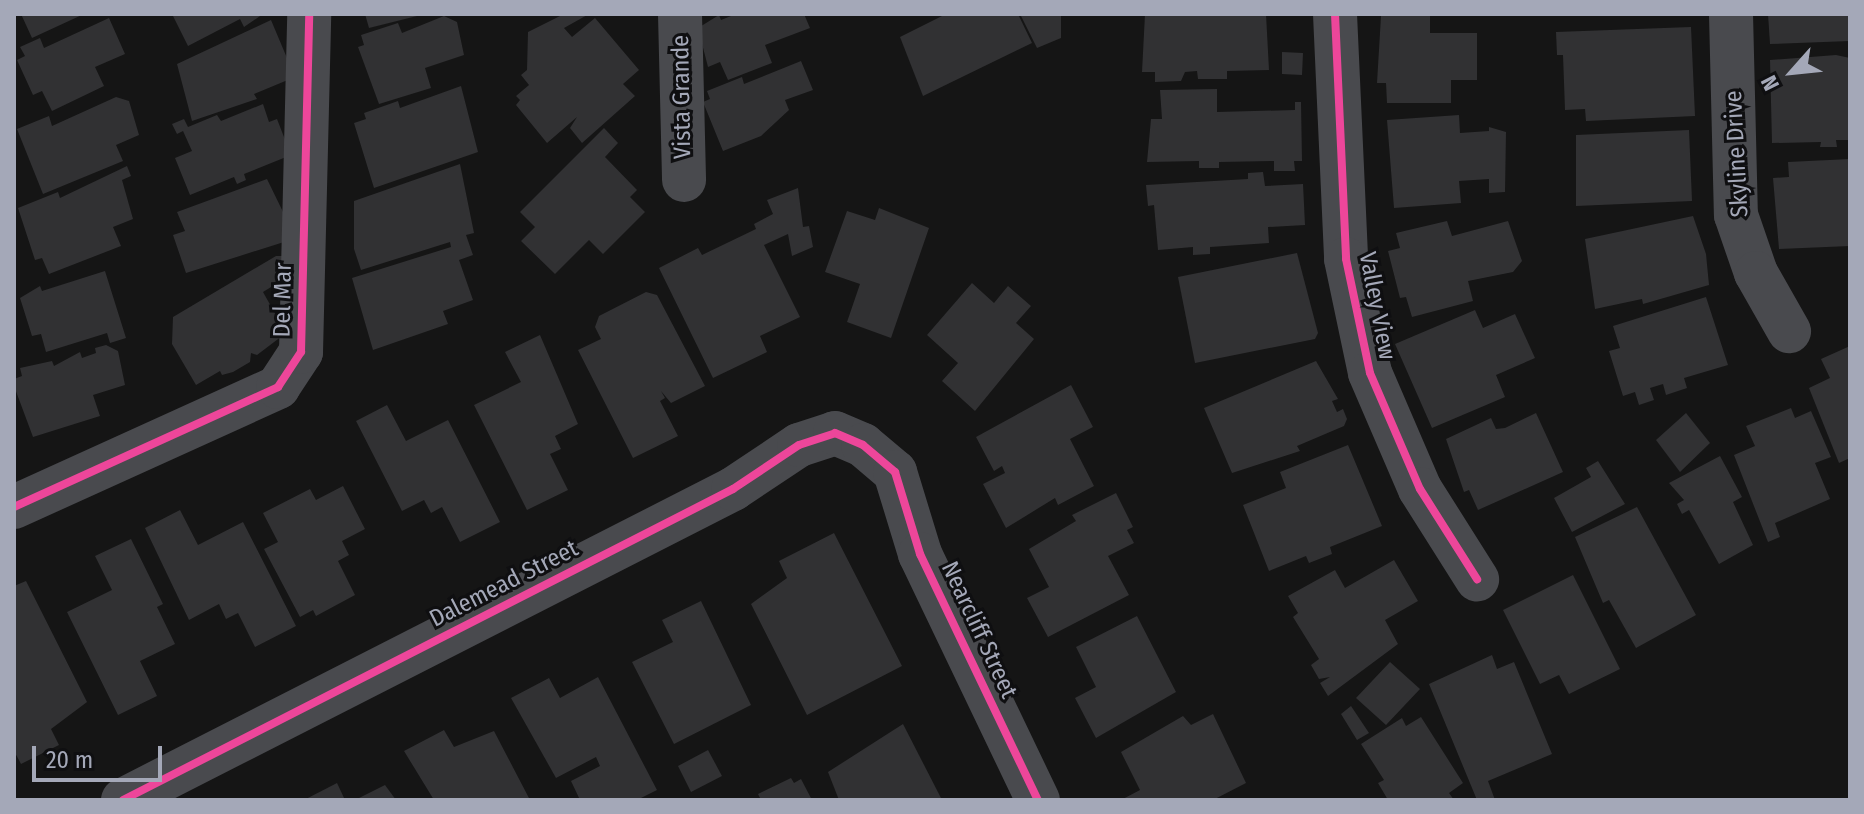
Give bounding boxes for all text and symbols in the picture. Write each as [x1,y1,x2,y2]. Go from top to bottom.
north arrow [1752,32,1832,112]
street label: Vista Grande [667,35,697,159]
text: N [1755,71,1785,95]
street label: Skyline Drive [1719,90,1755,218]
street label: Valley View [1352,250,1402,362]
street label: Del Mar [268,262,298,338]
street label: Dalemead Street [425,534,583,634]
street label: Nearcliff Street [935,557,1023,703]
scale bar [36,730,166,780]
text: 20 m [46,746,93,774]

